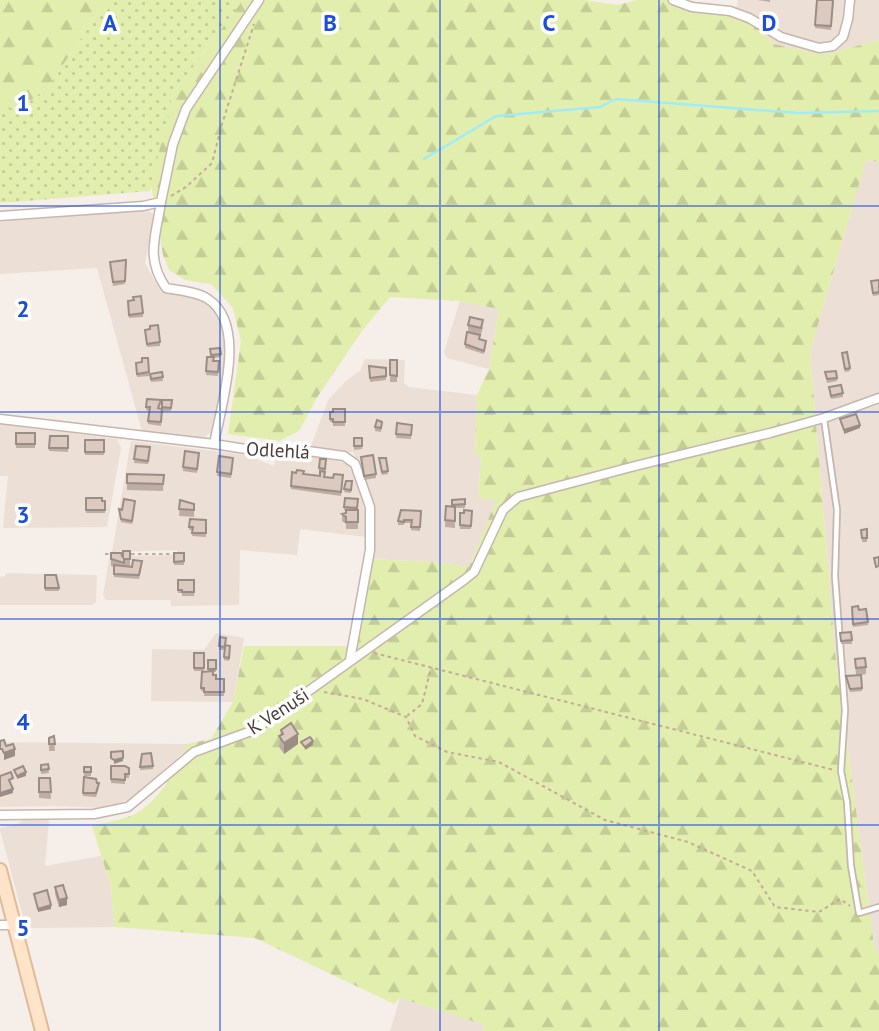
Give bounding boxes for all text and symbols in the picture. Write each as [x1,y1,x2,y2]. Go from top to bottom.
text: A [103,8,117,37]
text: B [323,8,337,37]
text: C [543,8,556,37]
text: D [762,8,776,37]
text: 1 [16,88,30,117]
text: 2 [16,294,30,323]
street label: Odlehlá [246,436,310,464]
text: 3 [16,500,30,529]
street label: K Venuši [243,682,313,740]
text: 4 [16,707,30,736]
text: 5 [16,913,30,942]

